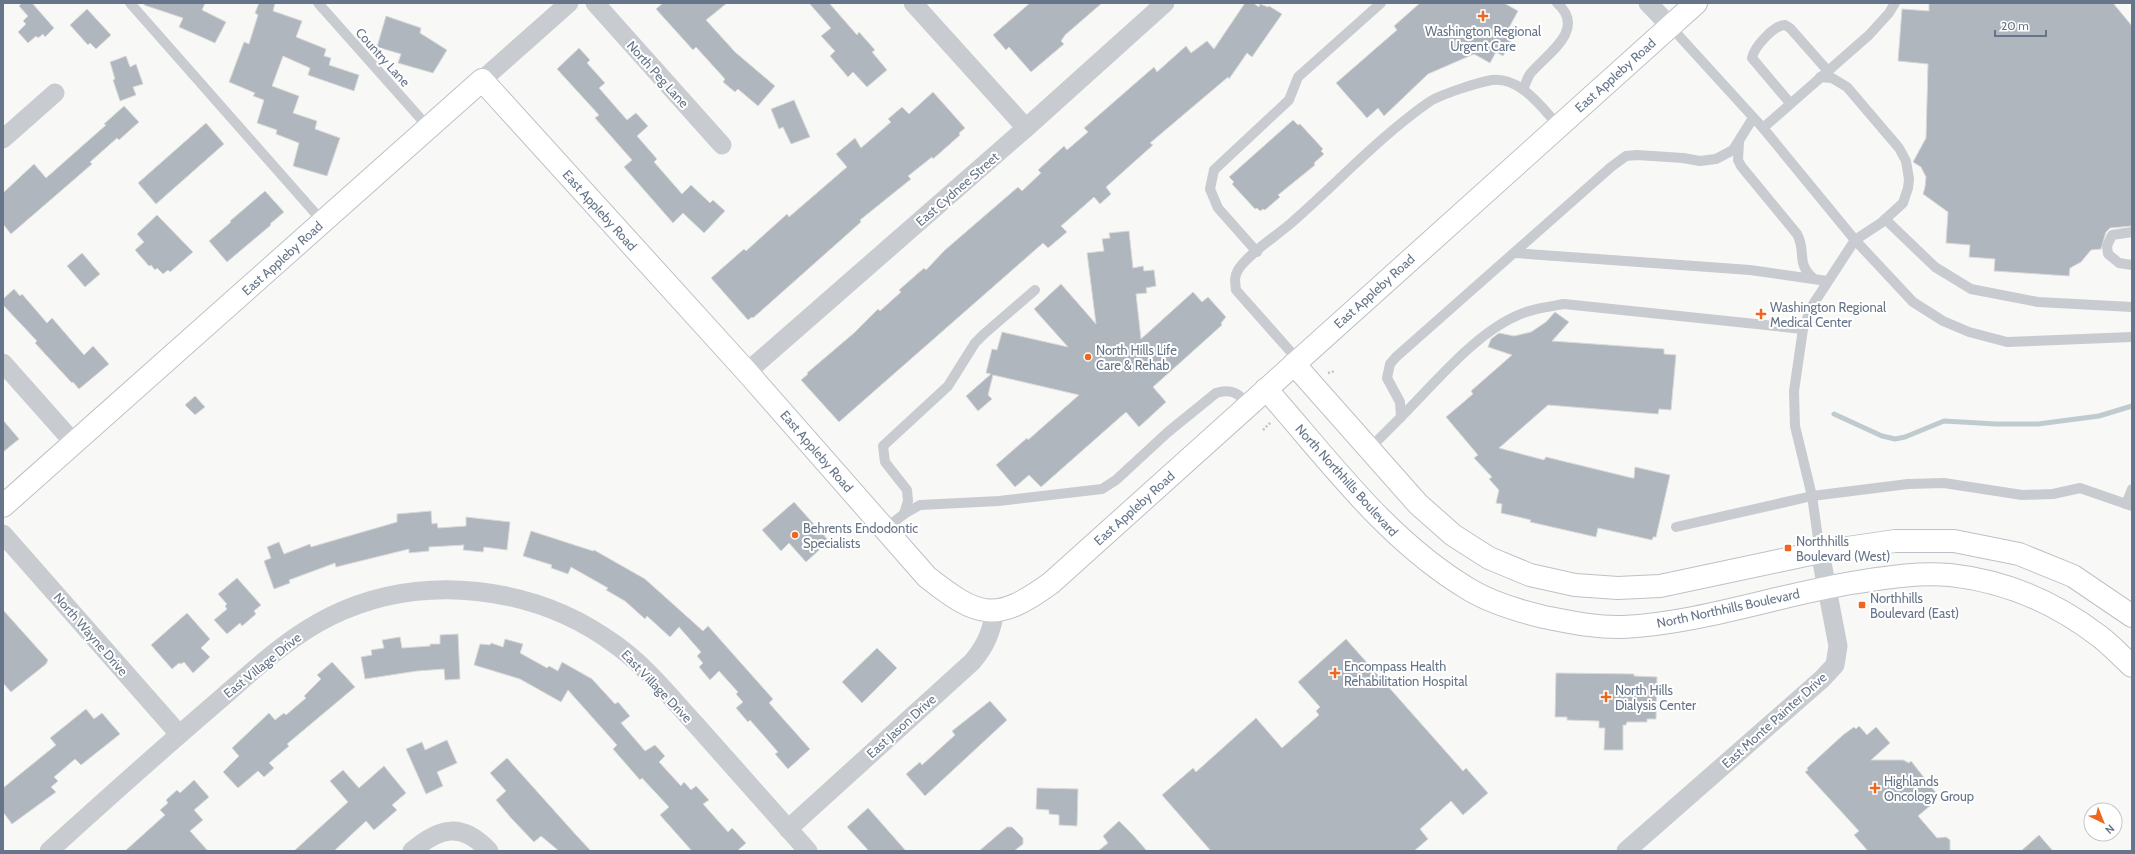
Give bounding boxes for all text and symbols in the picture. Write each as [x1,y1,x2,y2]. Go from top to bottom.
marker: Washington Regional Urgent Care [1477,10,1489,22]
scale bar [1995,12,2046,38]
text: 20 m [2001,18,2029,33]
place label: Washington Regional Urgent Care [1425,23,1541,54]
street label: Country Lane [352,24,414,90]
street label: East Appleby Road [1571,35,1659,115]
street label: North Peg Lane [624,37,692,111]
street label: East Cydnee Street [912,148,1002,229]
street label: East Appleby Road [560,166,640,254]
street label: East Appleby Road [238,218,326,298]
street label: East Appleby Road [1330,251,1418,331]
place label: Washington Regional Medical Center [1770,299,1886,330]
marker: Washington Regional Medical Center [1755,308,1767,320]
place label: North Hills Life Care & Rehab [1096,342,1177,373]
marker: North Hills Life Care & Rehab [1083,352,1093,362]
street label: East Appleby Road [777,407,857,495]
street label: North Northhills Boulevard [1292,421,1402,539]
street label: East Appleby Road [1090,468,1178,548]
place label: Behrents Endodontic Specialists [803,520,918,551]
marker: Behrents Endodontic Specialists [790,530,800,540]
place label: Northhills Boulevard (West) [1796,533,1890,564]
marker: Northhills Boulevard (West) [1783,543,1793,553]
street label: North Northhills Boulevard [1655,585,1801,631]
street label: North Wayne Drive [51,589,132,679]
place label: Northhills Boulevard (East) [1870,590,1959,621]
marker: Northhills Boulevard (East) [1857,600,1867,610]
street label: East Village Drive [220,629,304,701]
street label: East Village Drive [618,646,696,726]
place label: Encompass Health Rehabilitation Hospital [1344,658,1468,689]
marker: Encompass Health Rehabilitation Hospital [1329,667,1341,679]
street label: East Monte Painter Drive [1718,669,1830,771]
place label: North Hills Dialysis Center [1615,682,1697,713]
street label: East Jason Drive [863,691,939,761]
marker: North Hills Dialysis Center [1600,691,1612,703]
place label: Highlands Oncology Group [1884,773,1974,804]
marker: Highlands Oncology Group [1869,782,1881,794]
north arrow [2083,802,2123,842]
text: N [2102,822,2117,837]

